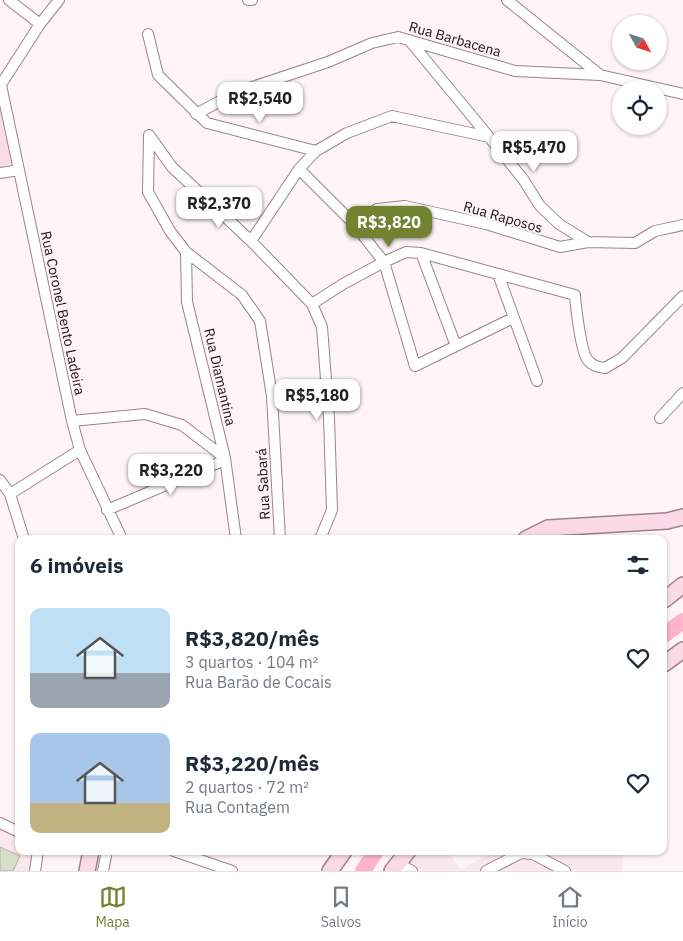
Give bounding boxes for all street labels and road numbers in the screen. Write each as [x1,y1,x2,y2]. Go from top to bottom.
street label: Rua Barbacena [407,17,504,61]
street label: Rua Raposos [461,197,545,237]
street label: Rua Coronel Bento Ladeira [37,229,89,397]
street label: Rua Diamantina [200,326,240,428]
street label: Rua Sabará [252,447,274,520]

